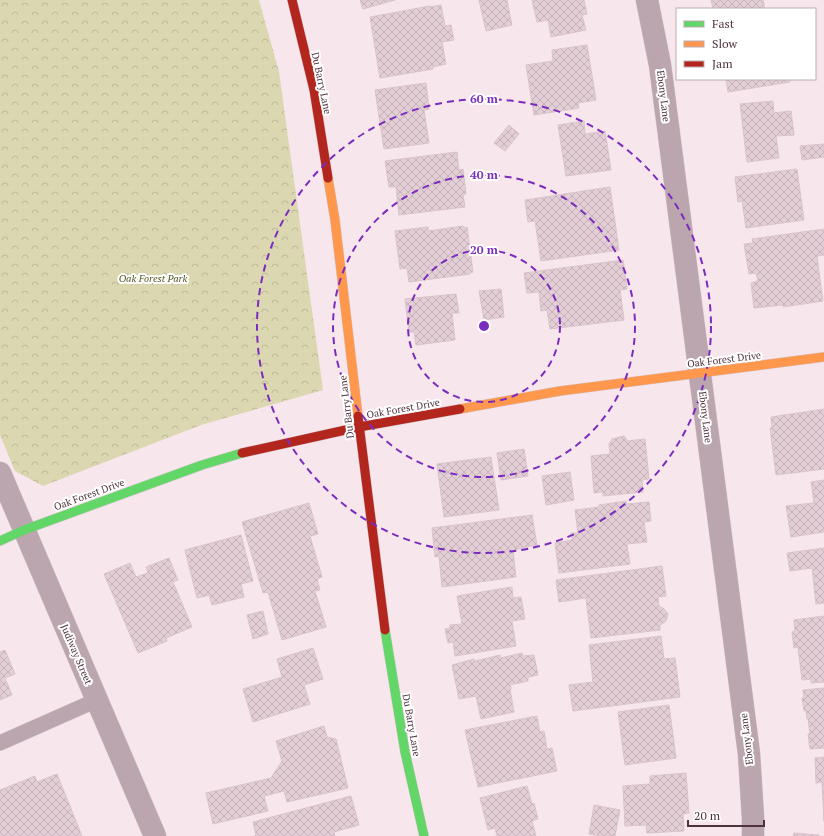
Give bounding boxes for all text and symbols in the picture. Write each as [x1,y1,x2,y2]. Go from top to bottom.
legend [676,8,816,80]
text: Fast [712,16,735,31]
text: Slow [712,36,738,51]
street label: Du Barry Lane [309,51,334,115]
text: Jam [712,56,733,71]
street label: Ebony Lane [654,70,673,123]
text: 60 m [470,91,498,106]
text: 40 m [470,167,498,182]
text: 20 m [470,242,498,257]
park label: Oak Forest Park [119,272,187,285]
centre of rings [477,319,491,333]
street label: Oak Forest Drive [686,349,762,370]
street label: Du Barry Lane [336,375,357,439]
street label: Ebony Lane [696,391,715,444]
street label: Oak Forest Drive [365,396,441,421]
street label: Oak Forest Drive [52,476,126,513]
street label: Judiway Street [58,622,95,687]
street label: Du Barry Lane [400,693,423,757]
street label: Ebony Lane [737,712,756,765]
scale bar [688,802,764,828]
text: 20 m [694,808,721,823]

